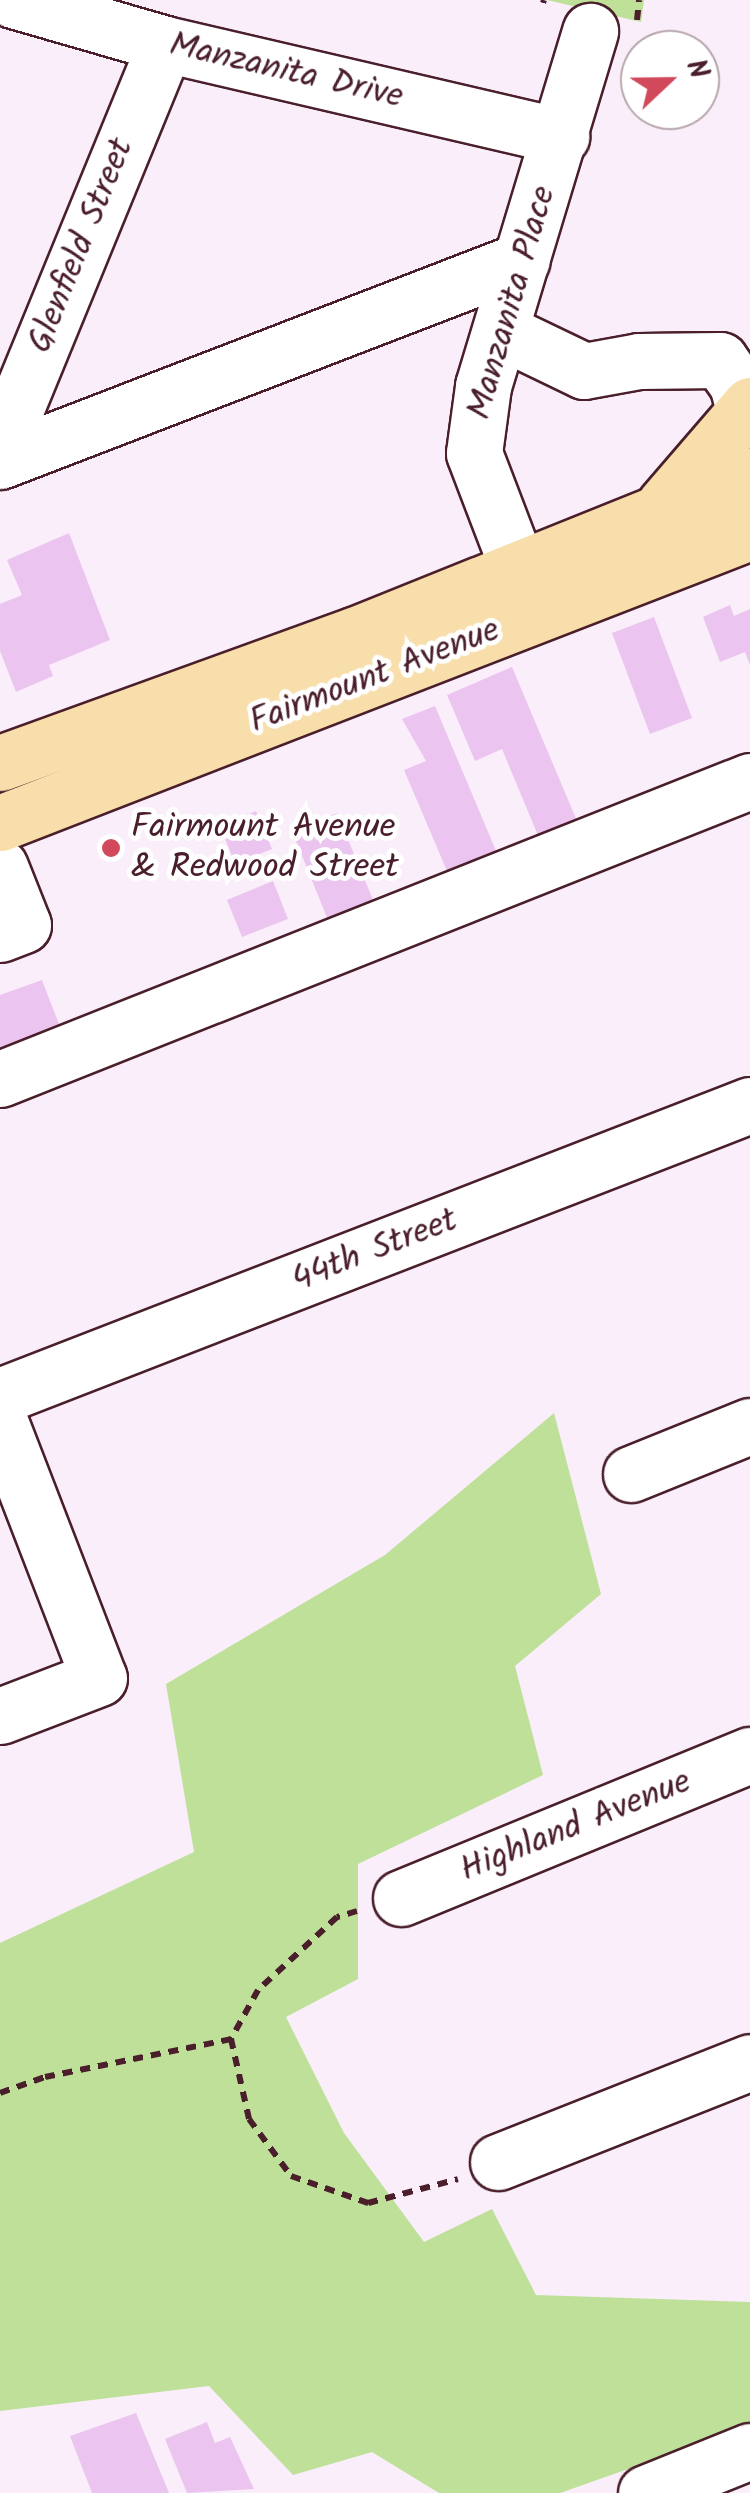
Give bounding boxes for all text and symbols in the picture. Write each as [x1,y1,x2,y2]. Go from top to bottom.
street label: Manzanita Drive [165,25,407,119]
north arrow [620,30,720,130]
text: N [672,53,721,86]
street label: Glenfield Street [20,133,144,359]
street label: Manzanita Place [460,181,566,425]
street label: Fairmount Avenue [244,610,506,744]
place label: Fairmount Avenue & Redwood Street [131,807,399,889]
marker: Fairmount Avenue & Redwood Street [100,837,122,859]
street label: 44th Street [286,1200,464,1302]
street label: Highland Avenue [454,1762,698,1892]

